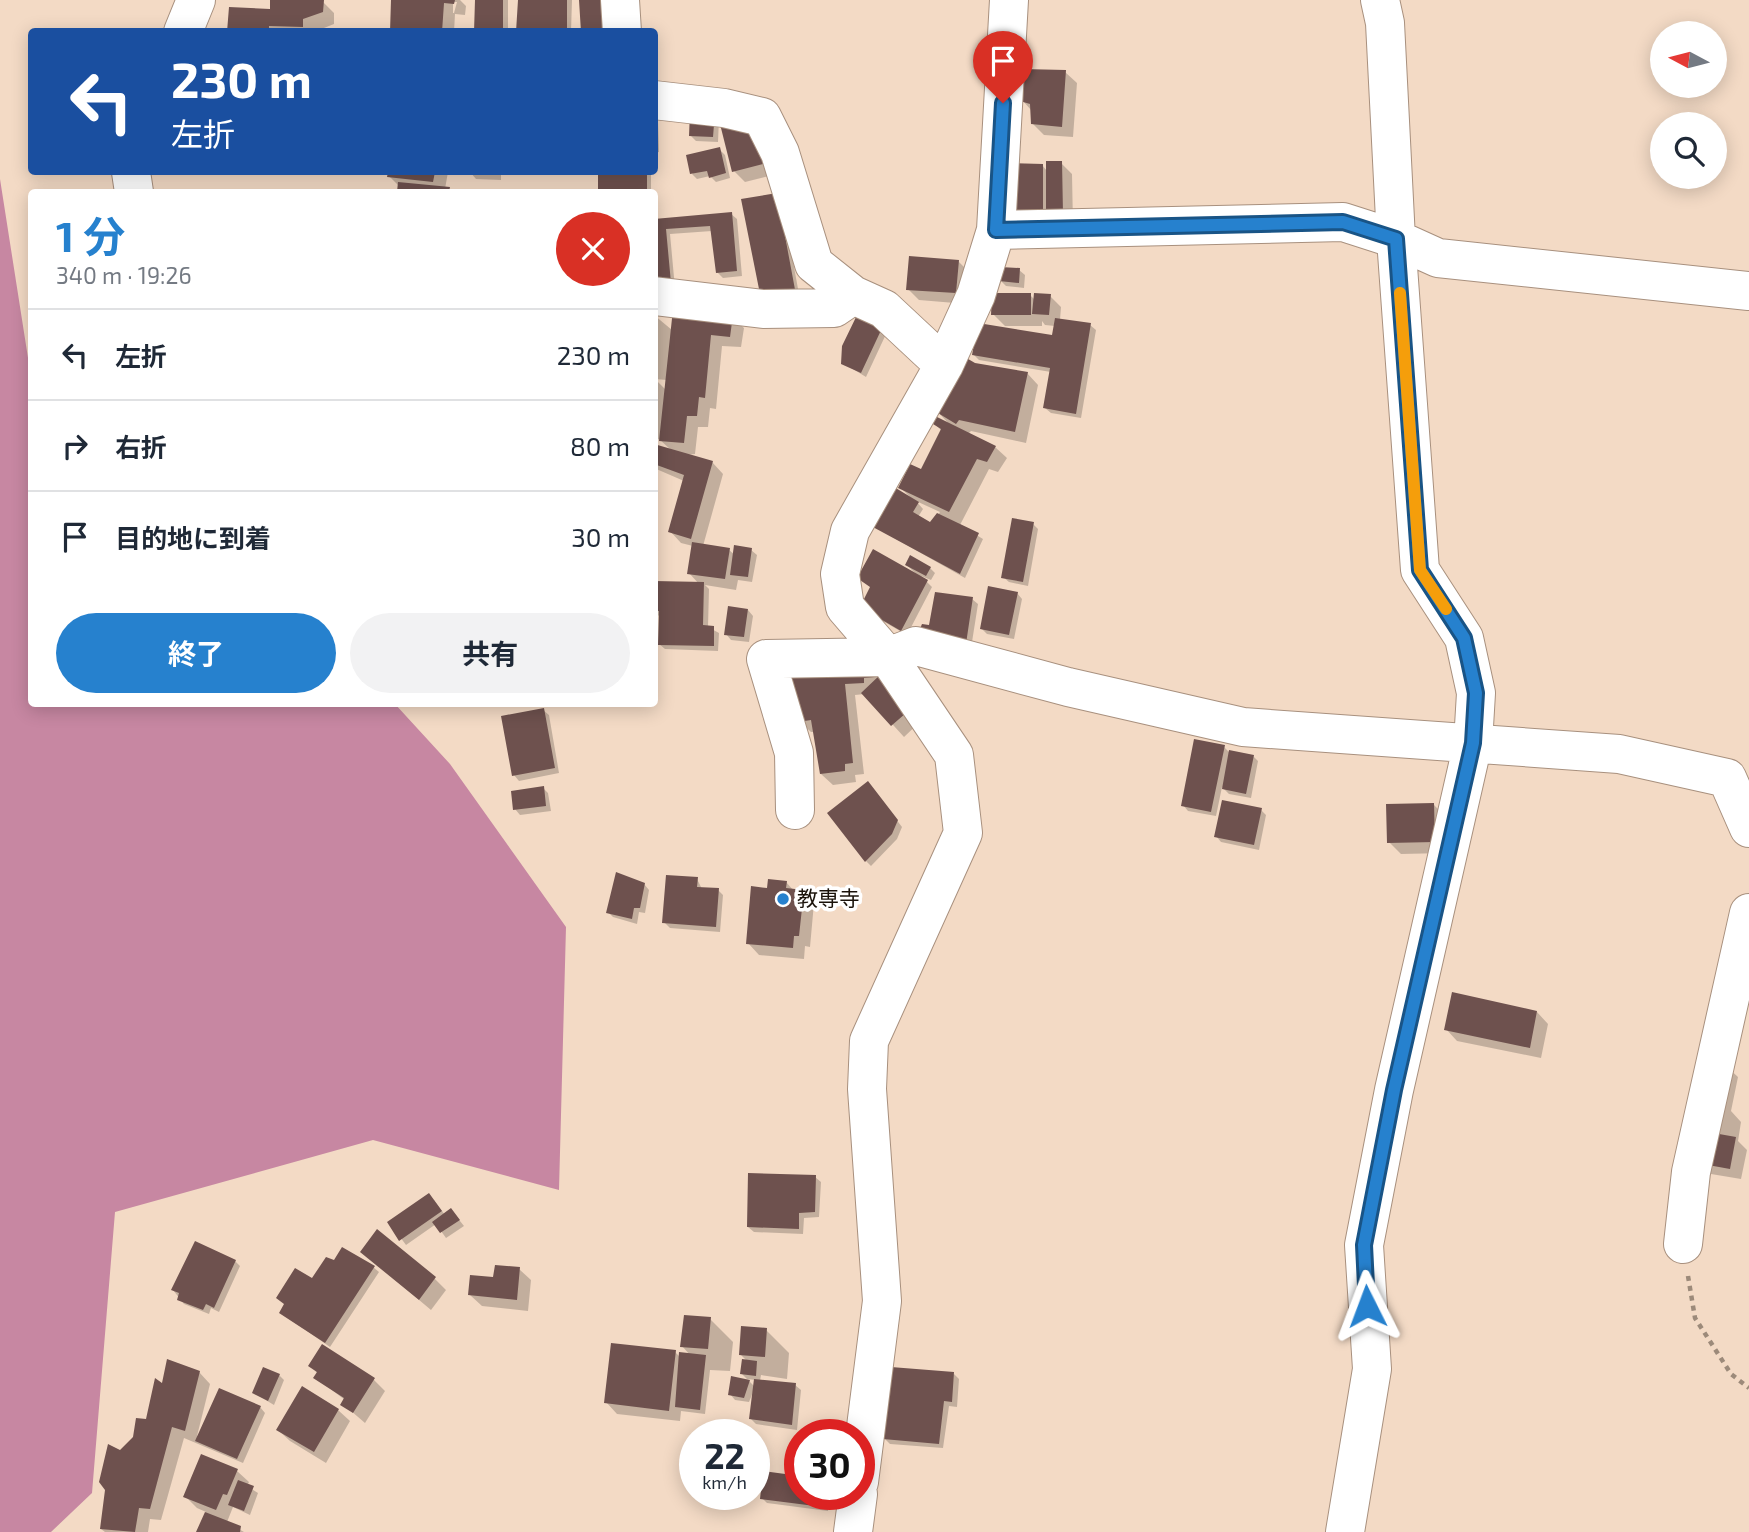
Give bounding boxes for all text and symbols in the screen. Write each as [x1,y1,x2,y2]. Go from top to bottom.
north arrow [1650,21,1727,98]
map controls [1650,21,1727,189]
pin [973,31,1033,103]
icon: arrive [984,42,1022,80]
text: 230 m [171,49,312,108]
icon: left [56,56,147,147]
button: search [1650,112,1727,189]
text: 左折 [171,114,235,152]
text: 1 分 [56,210,125,260]
button: close [556,212,630,286]
text: 340 m · 19:26 [56,261,192,289]
icon: left [56,336,94,374]
text: 230 m [557,339,630,370]
text: 左折 [115,340,167,371]
icon: right [56,427,94,465]
text: 80 m [570,430,630,461]
text: 右折 [115,431,167,462]
icon: arrive [56,518,94,556]
text: 30 m [571,521,630,552]
text: 目的地に到着 [115,522,271,553]
button: 終了 [56,613,336,693]
button: 共有 [350,613,630,693]
place label: 教専寺 [797,885,860,910]
marker: 教専寺 [775,891,791,907]
position arrow [1330,1269,1404,1343]
speed limit sign: 30 [784,1419,875,1510]
text: 22 [704,1434,745,1476]
text: km/h [702,1471,747,1493]

